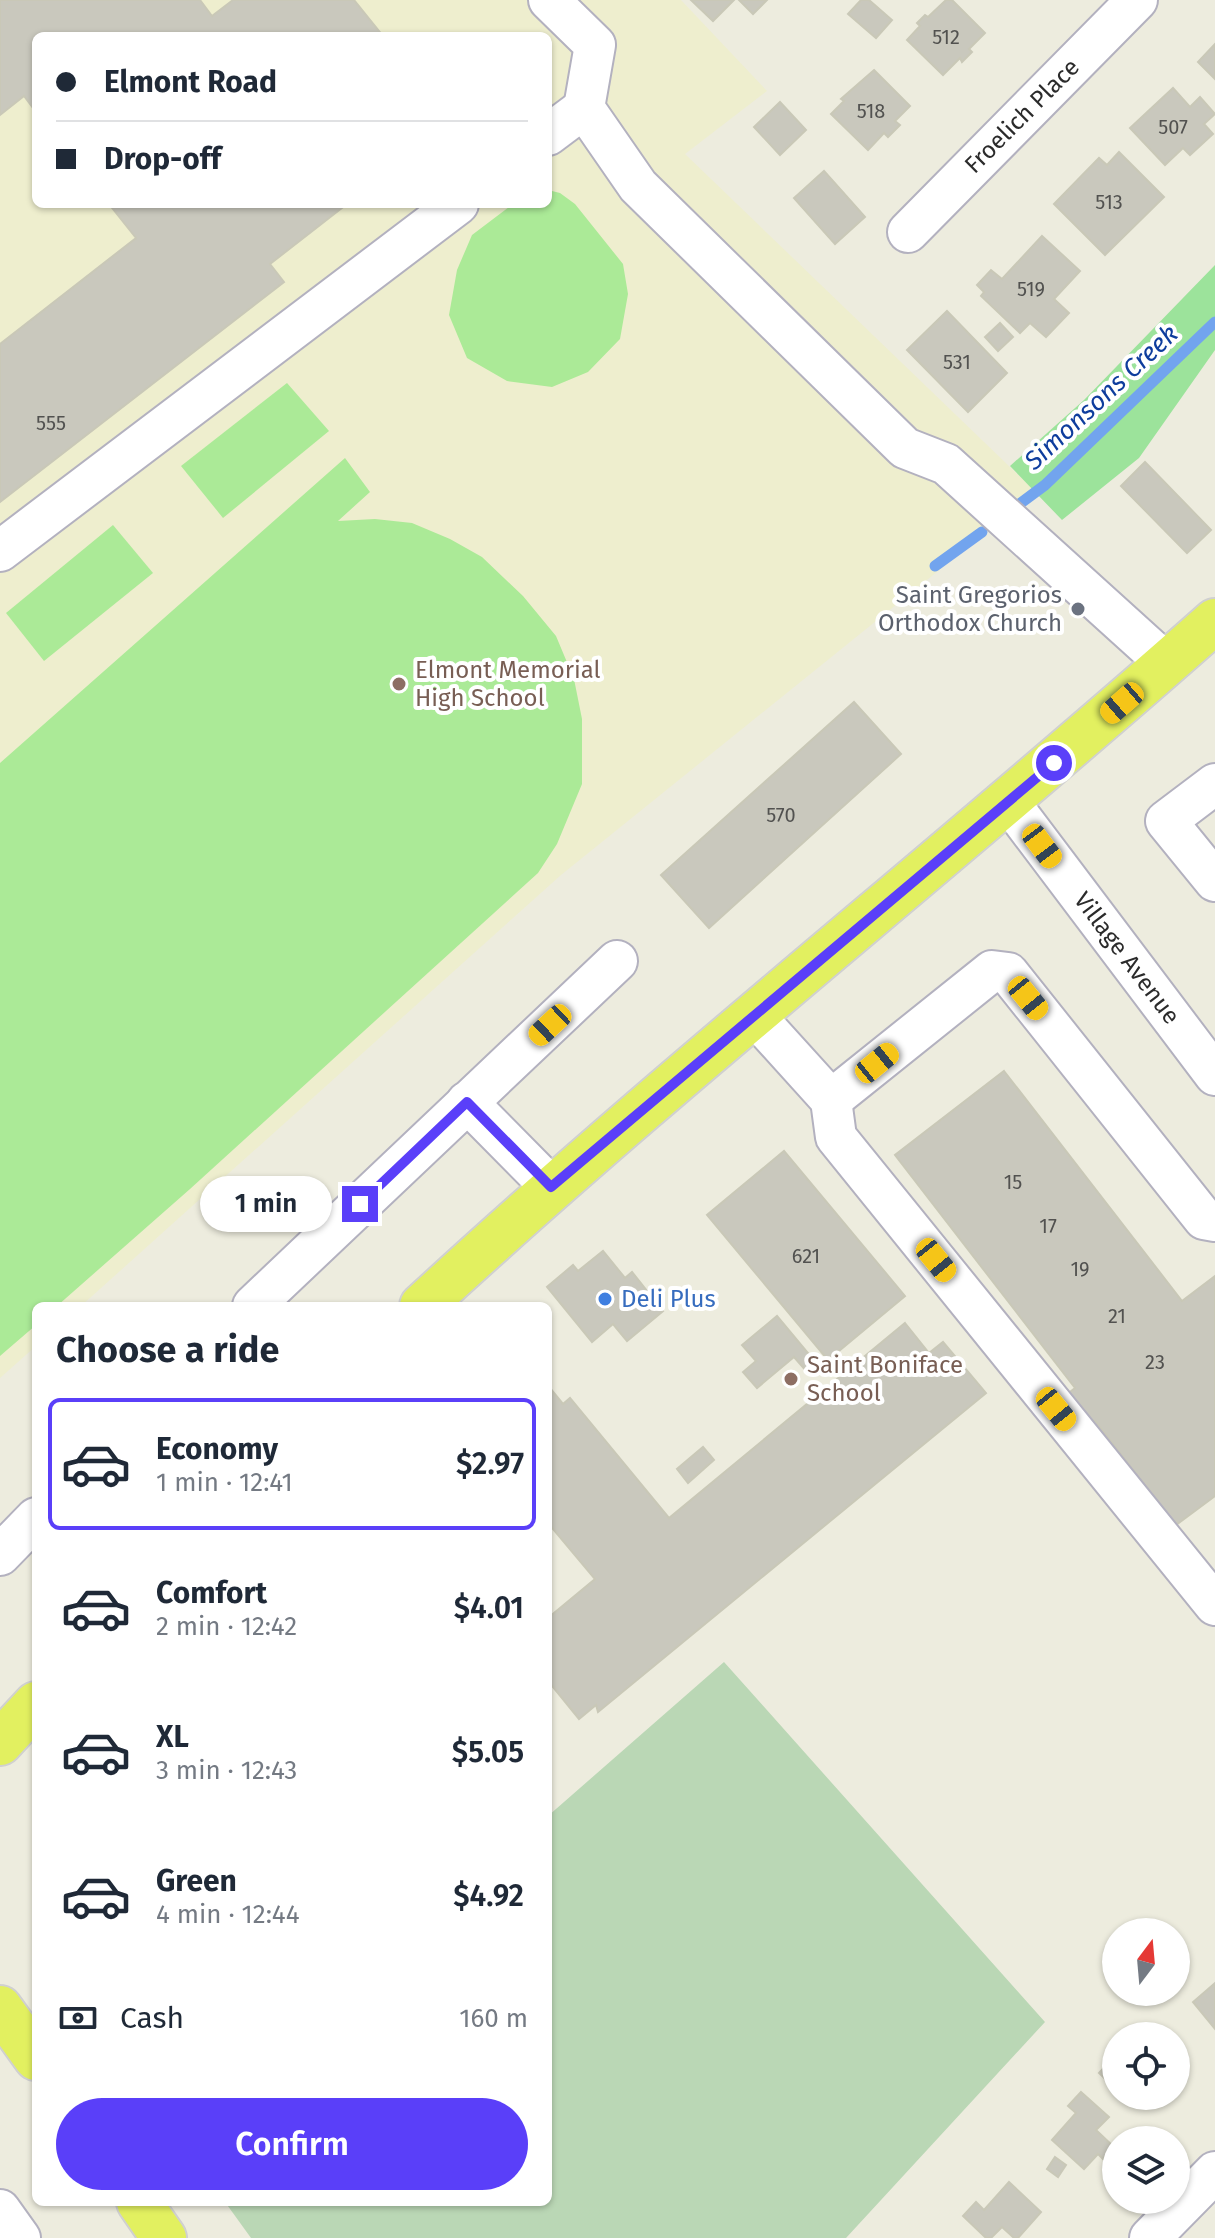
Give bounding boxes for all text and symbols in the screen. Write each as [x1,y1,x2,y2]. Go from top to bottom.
house number: 512 [932,25,960,49]
street label: Froelich Place [959,53,1085,179]
text: Elmont Road [104,64,277,100]
house number: 518 [857,99,885,123]
house number: 507 [1158,115,1188,139]
text: Drop-off [104,141,221,177]
house number: 513 [1095,190,1123,214]
house number: 519 [1017,277,1045,301]
water label: Simonsons Creek [1018,318,1184,477]
house number: 531 [943,350,971,374]
house number: 555 [36,411,66,435]
place label: Saint Gregorios Orthodox Church [878,581,1062,637]
marker: Saint Gregorios Orthodox Church [1069,600,1087,618]
place label: Elmont Memorial High School [415,656,601,712]
marker: Elmont Memorial High School [390,675,408,693]
car [1096,678,1148,728]
route start [1036,745,1072,781]
house number: 570 [766,803,796,827]
car [1018,820,1066,872]
street label: Village Avenue [1068,886,1186,1030]
car [1004,972,1052,1024]
car [524,1000,576,1050]
car [851,1039,903,1087]
house number: 15 [1004,1170,1022,1194]
callout: 1 min [200,1176,332,1232]
route end [342,1186,378,1222]
text: 1 min [235,1188,297,1219]
house number: 17 [1039,1214,1057,1238]
car [912,1234,960,1286]
house number: 621 [792,1244,820,1268]
house number: 19 [1070,1257,1090,1281]
place label: Deli Plus [621,1285,716,1313]
marker: Deli Plus [596,1290,614,1308]
house number: 21 [1108,1304,1126,1328]
text: Choose a ride [56,1328,279,1372]
house number: 23 [1145,1350,1165,1374]
place label: Saint Boniface School [807,1351,963,1407]
marker: Saint Boniface School [782,1370,800,1388]
car [1032,1383,1080,1435]
icon: car [60,1428,132,1500]
text: Economy [156,1431,278,1467]
text: $2.97 [456,1446,524,1482]
text: 1 min · 12:41 [156,1467,293,1498]
icon: car [60,1572,132,1644]
text: Comfort [156,1575,267,1611]
text: $4.01 [454,1590,524,1626]
text: 2 min · 12:42 [156,1611,297,1642]
icon: car [60,1716,132,1788]
text: XL [156,1719,189,1755]
text: $5.05 [452,1734,524,1770]
text: 3 min · 12:43 [156,1755,297,1786]
icon: car [60,1860,132,1932]
text: Green [156,1863,237,1899]
text: $4.92 [453,1878,524,1914]
text: 4 min · 12:44 [156,1899,300,1930]
north arrow [1102,1918,1190,2006]
map controls [1102,1918,1190,2214]
icon: cash [56,1996,100,2040]
text: Cash [120,2000,184,2036]
text: 160 m [459,2003,528,2034]
button: locate [1102,2022,1190,2110]
button: Confirm [56,2098,528,2190]
button: layers [1102,2126,1190,2214]

